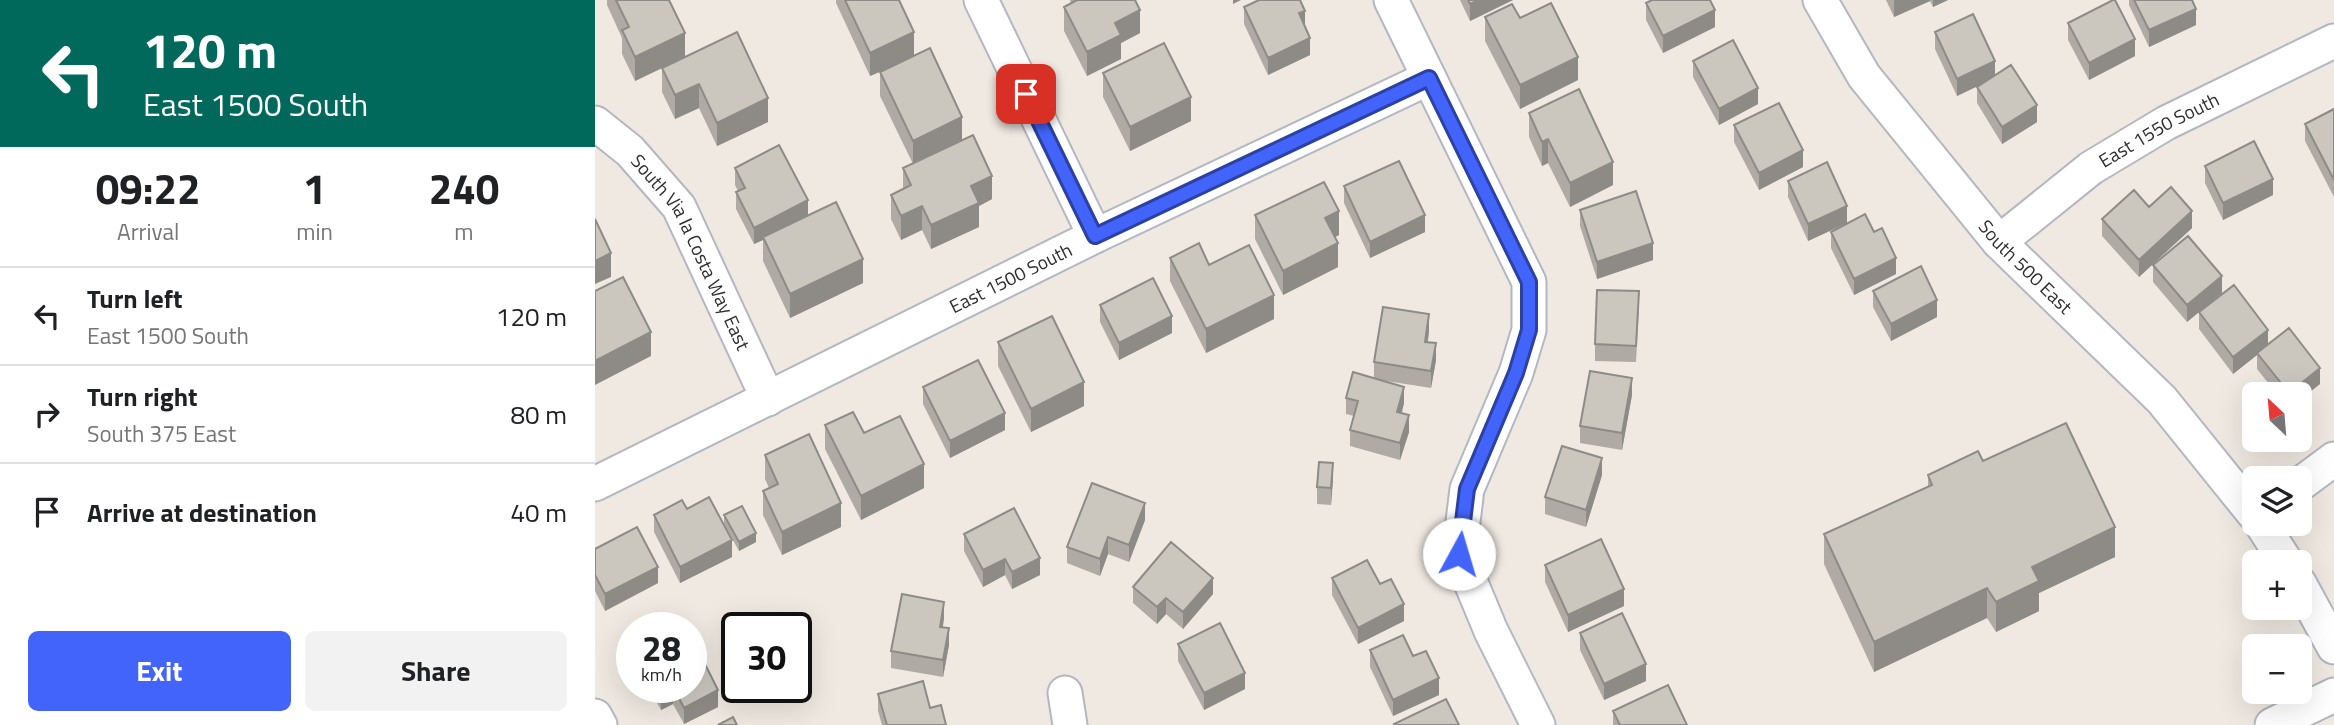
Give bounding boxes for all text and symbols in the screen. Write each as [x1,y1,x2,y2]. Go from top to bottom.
text: 120 m [143,12,277,87]
icon: left [28,28,119,119]
pin [996,64,1056,124]
icon: arrive [1007,75,1045,113]
text: East 1500 South [143,80,368,128]
street label: East 1550 South [2093,84,2224,174]
street label: South Via la Costa Way East [625,147,758,355]
text: 09:22 [96,156,201,220]
text: 1 [303,156,326,220]
text: 240 [429,156,499,220]
street label: South 500 East [1972,213,2080,320]
text: Arrival [117,214,179,249]
text: min [296,214,333,249]
text: m [454,214,474,249]
street label: East 1500 South [944,235,1077,320]
text: Turn left [87,279,182,318]
icon: left [28,297,66,335]
text: 120 m [496,297,567,336]
text: East 1500 South [87,318,249,353]
text: Turn right [87,377,198,416]
north arrow [2242,382,2312,452]
map controls [2242,382,2312,704]
icon: right [28,395,66,433]
text: 80 m [510,395,567,434]
text: South 375 East [87,416,236,451]
button: layers [2242,466,2312,536]
icon: arrive [28,493,66,531]
text: Arrive at destination [87,493,317,532]
text: 40 m [510,493,567,532]
position arrow [1422,517,1496,591]
button: + [2242,550,2312,620]
speed limit sign: 30 [721,612,812,703]
text: 28 [642,621,681,675]
button: Exit [28,631,291,711]
button: Share [305,631,567,711]
button: − [2242,634,2312,704]
text: km/h [641,661,682,688]

